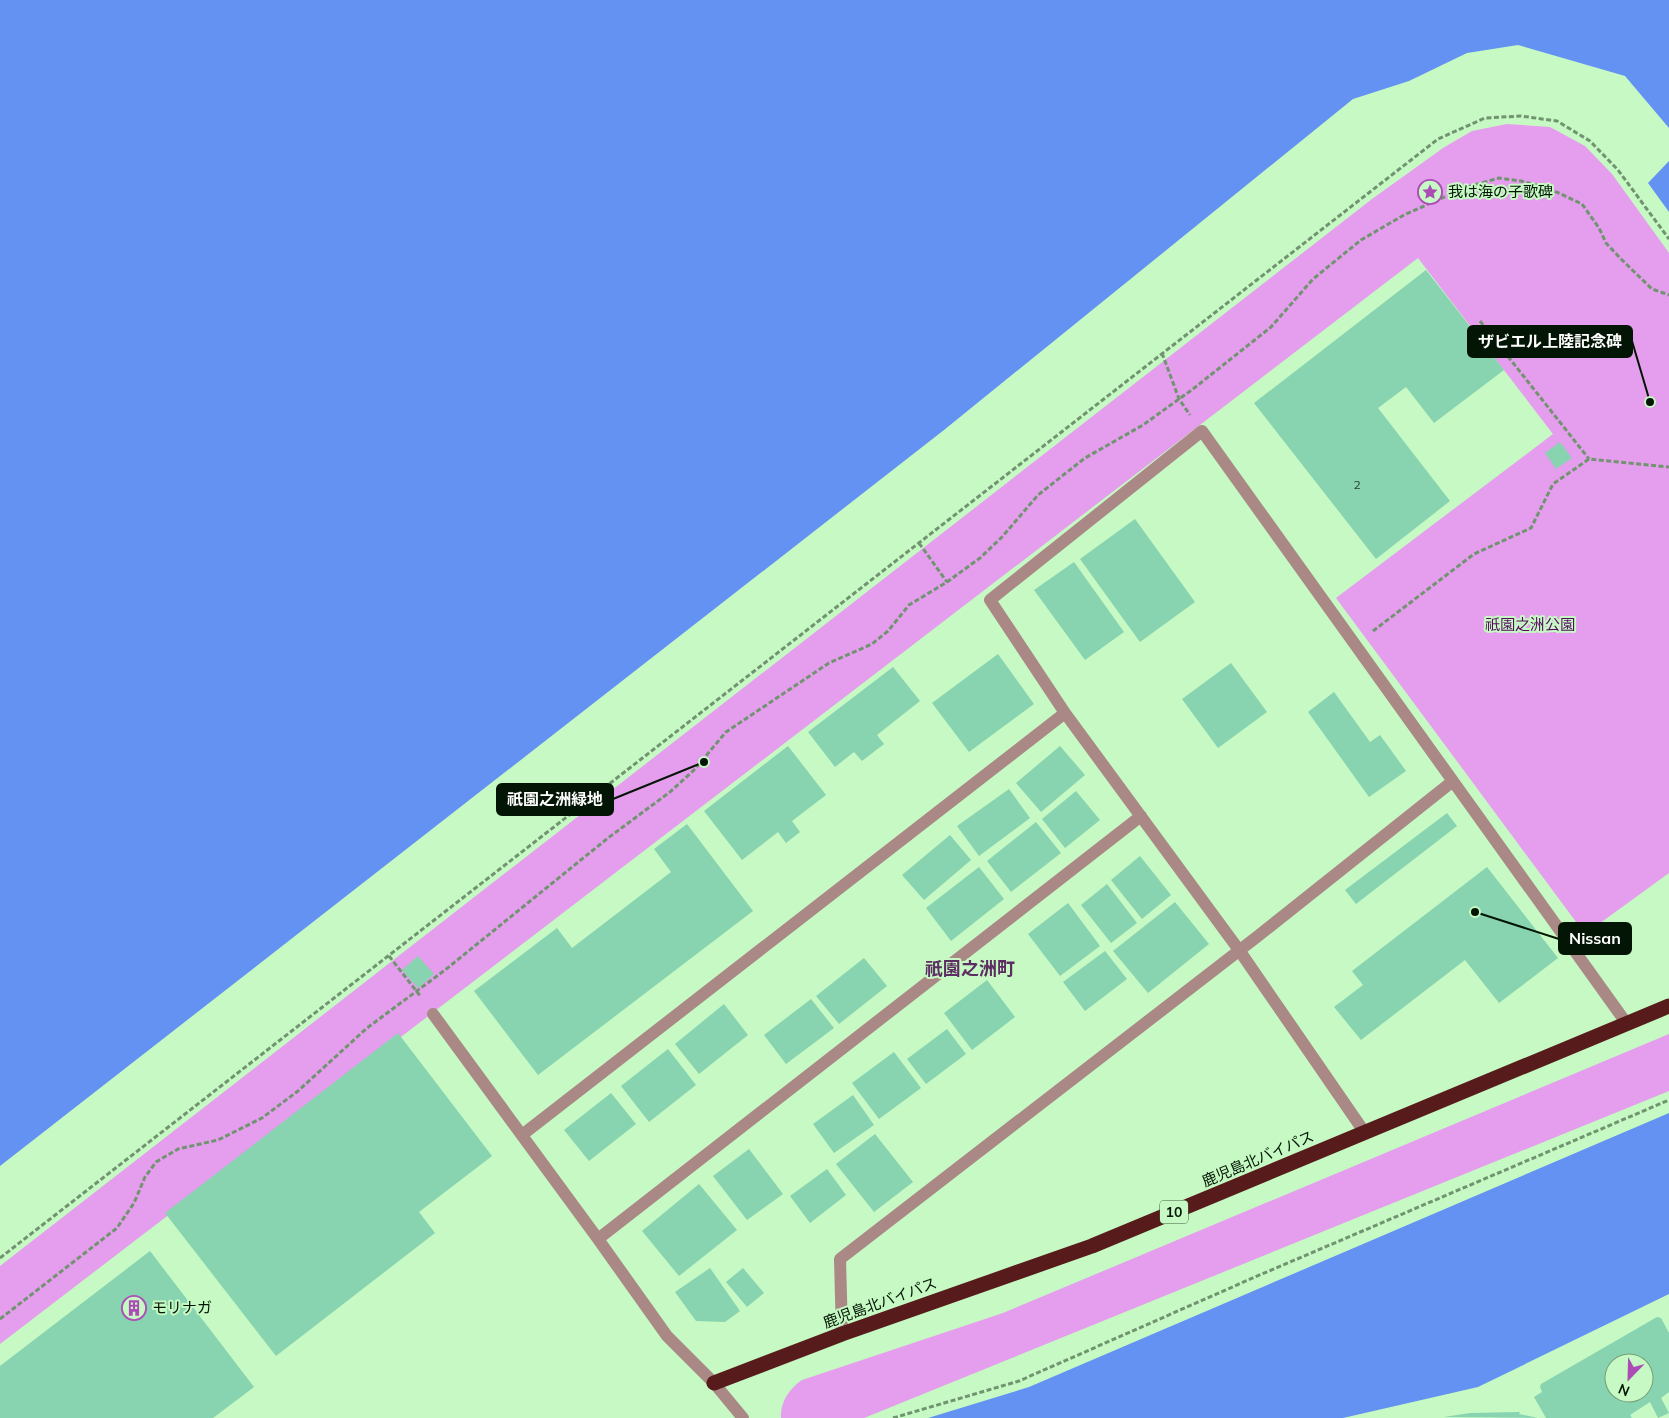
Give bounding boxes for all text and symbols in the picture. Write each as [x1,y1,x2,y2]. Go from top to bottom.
place icon: 我は海の子歌碑 [1417,179,1443,205]
place label: 我は海の子歌碑 [1448,182,1553,201]
callout: ザビエル上陸記念碑 [1468,326,1632,357]
text: ザビエル上陸記念碑 [1478,331,1622,351]
house number: 2 [1353,477,1361,492]
park label: 祇園之洲公園 [1485,615,1575,634]
callout: 祇園之洲緑地 [497,784,613,815]
text: 祇園之洲緑地 [507,789,603,809]
callout: Nissan [1559,923,1631,954]
text: Nissan [1569,928,1621,948]
district label: 祇園之洲町 [925,957,1015,980]
street label: 鹿児島北バイパス [1199,1126,1317,1191]
road number: 10 [1160,1200,1188,1224]
street label: 鹿児島北バイパス [820,1273,939,1332]
building icon: モリナガ [121,1295,147,1321]
place label: モリナガ [152,1298,212,1317]
north arrow [1604,1353,1654,1403]
text: N [1616,1380,1632,1400]

